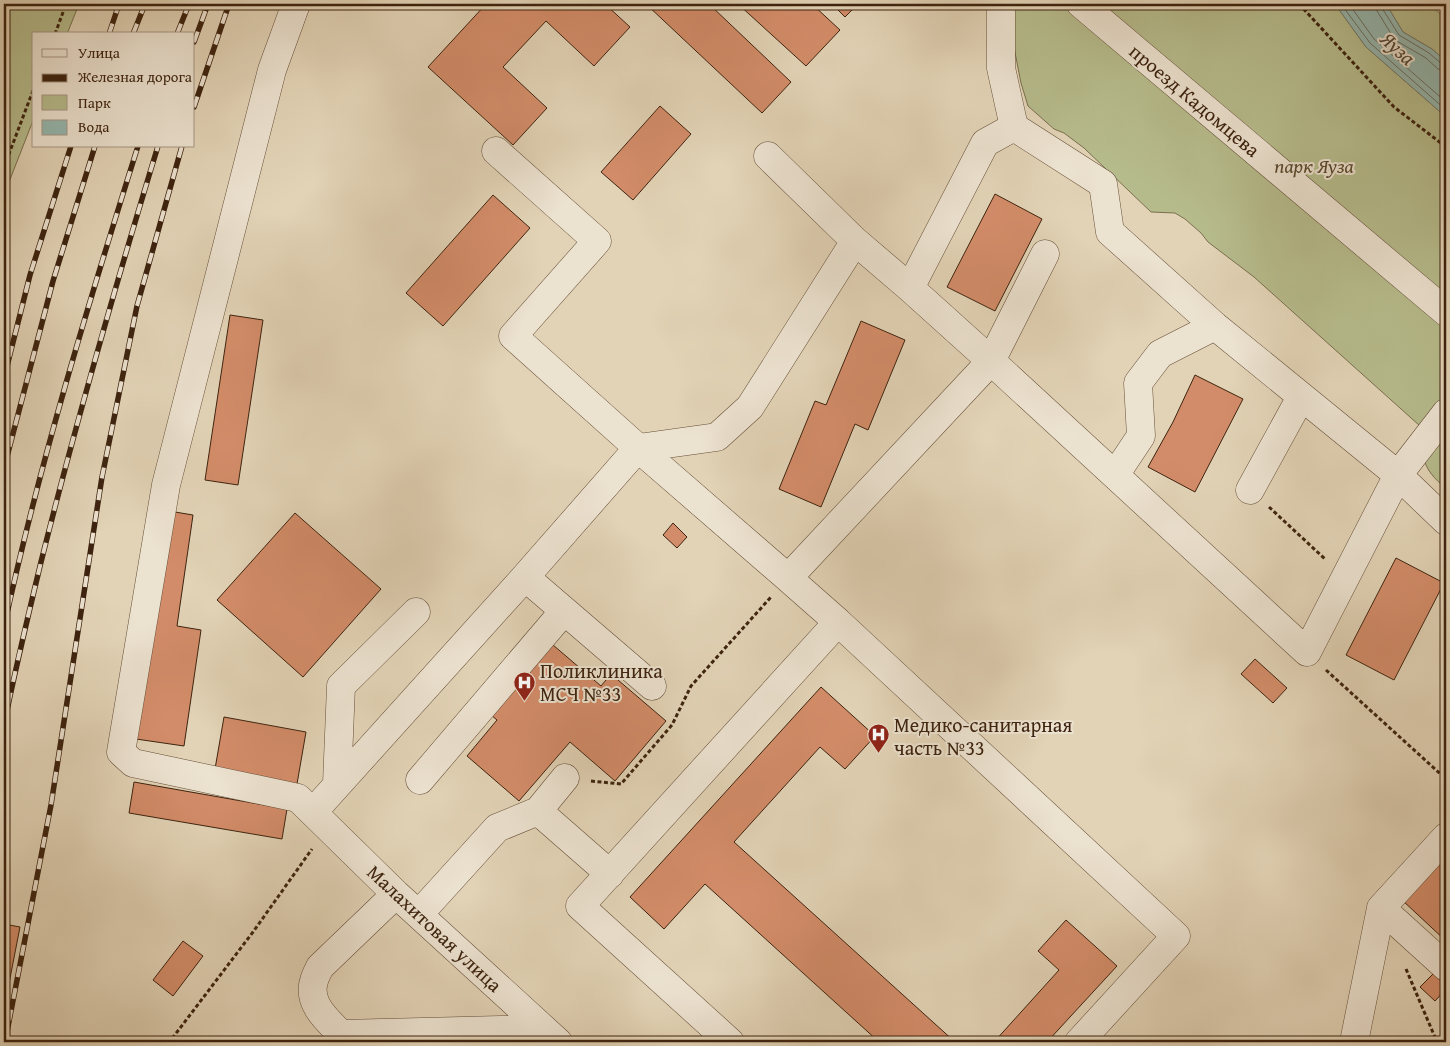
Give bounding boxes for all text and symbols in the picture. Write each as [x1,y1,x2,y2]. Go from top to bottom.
water label: Яуза [1373,23,1423,73]
legend [32,32,195,148]
street label: проезд Кадомцева [1123,37,1267,164]
text: Улица [78,42,121,63]
text: Железная дорога [77,66,193,87]
text: Парк [78,92,111,113]
text: Вода [78,116,110,137]
park label: парк Яуза [1274,151,1354,180]
place label: Поликлиника МСЧ №33 [540,656,663,708]
hospital icon: Поликлиника МСЧ №33 [512,670,536,701]
place label: Медико-санитарная часть №33 [894,710,1073,762]
hospital icon: Медико-санитарная часть №33 [866,723,890,754]
street label: Малахитовая улица [361,858,509,999]

